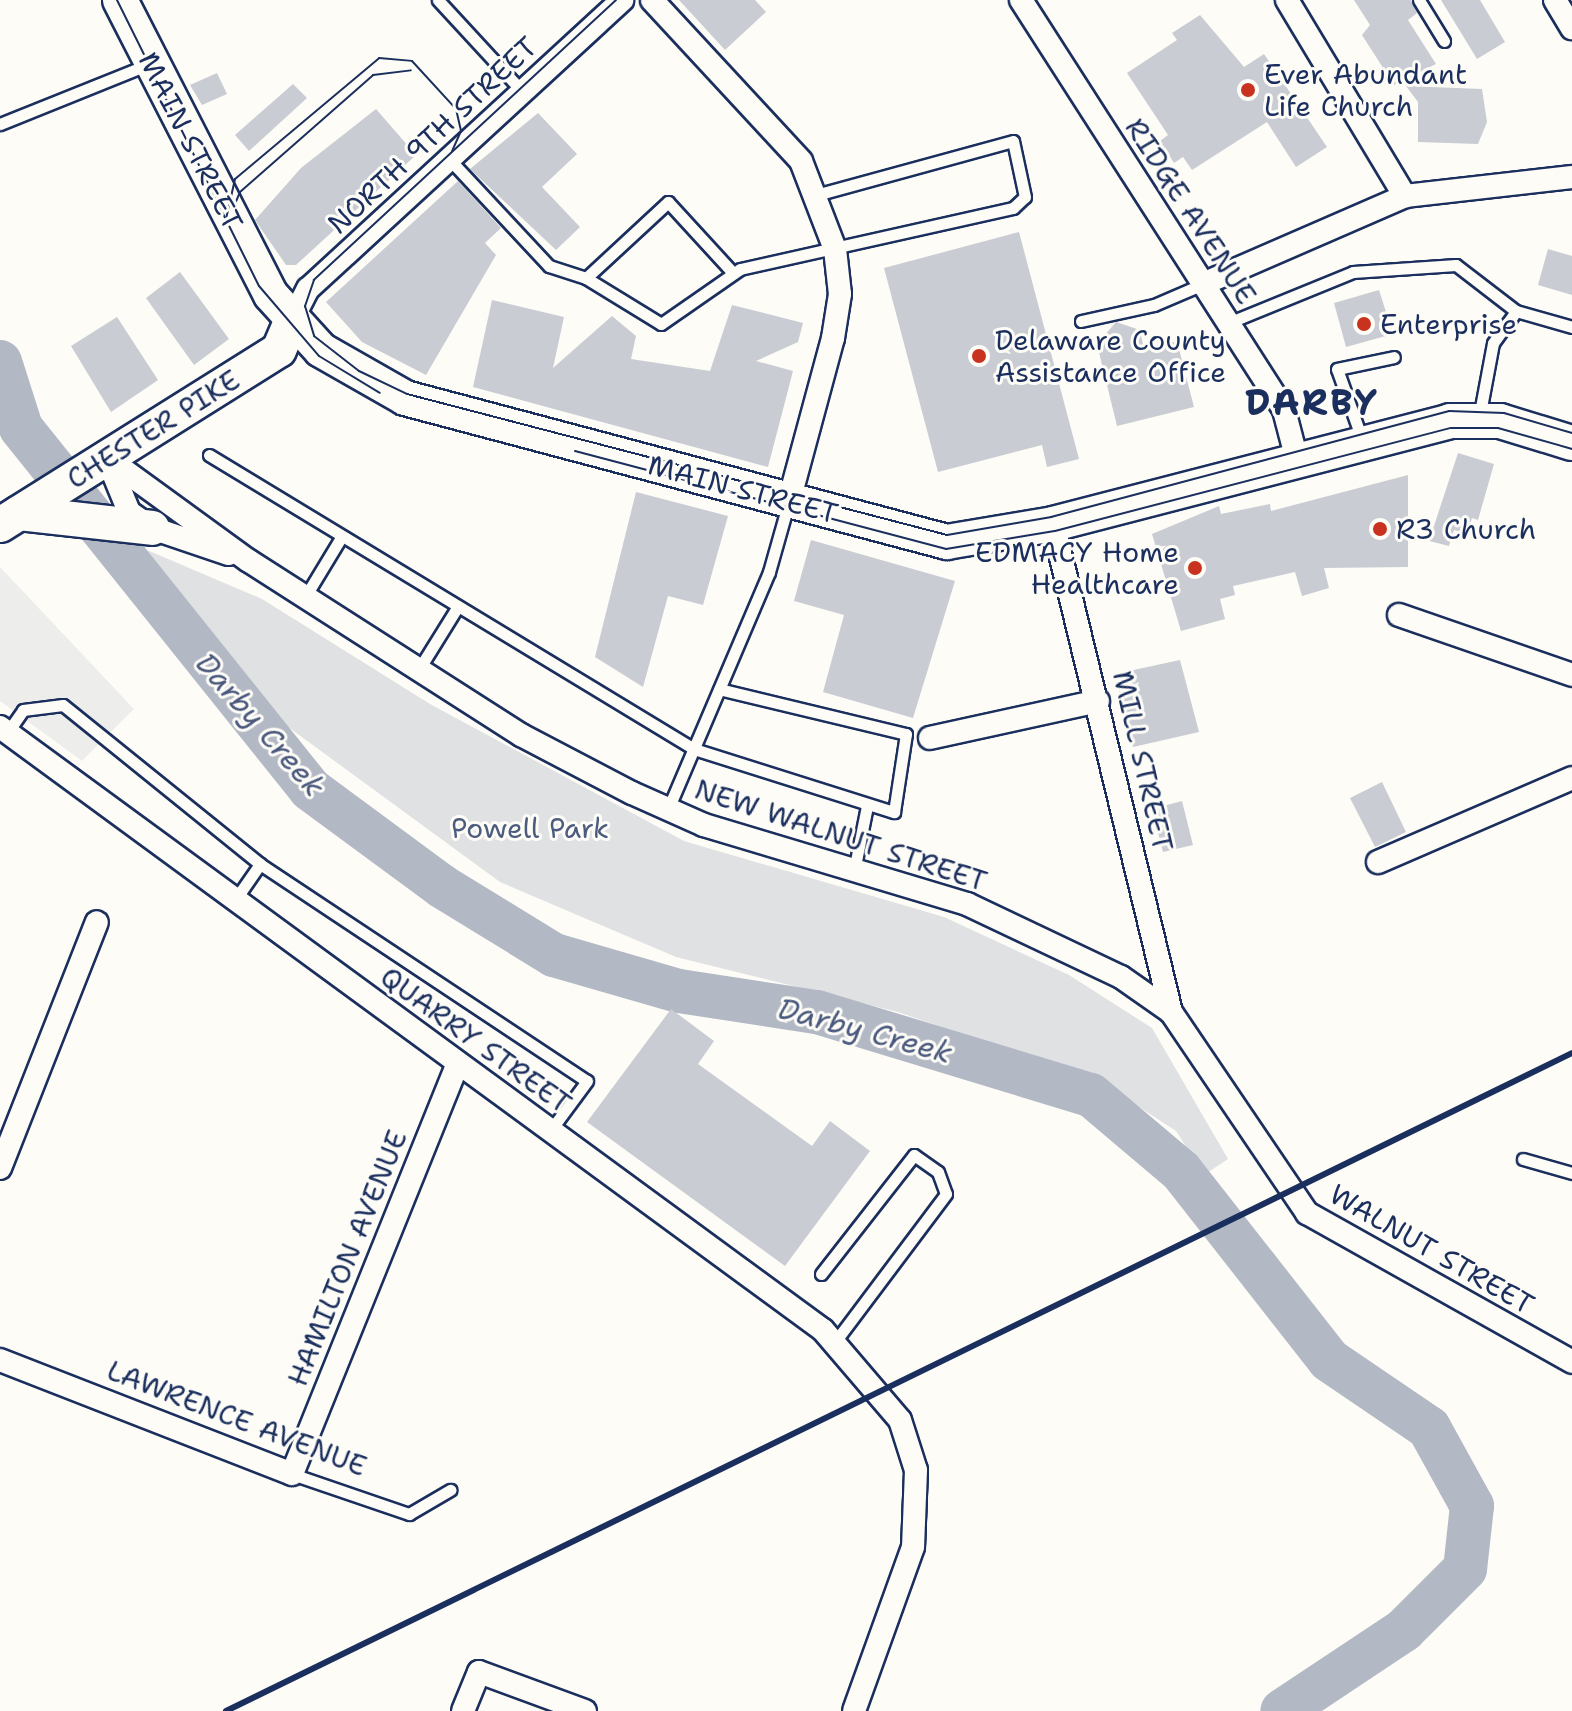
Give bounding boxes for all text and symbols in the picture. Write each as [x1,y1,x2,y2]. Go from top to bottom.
street label: NORTH 9TH STREET [320,29,544,241]
street label: MAIN STREET [132,46,250,236]
place label: Ever Abundant Life Church [1264,57,1467,123]
marker: Ever Abundant Life Church [1239,81,1257,99]
street label: RIDGE AVENUE [1119,112,1263,310]
place label: Enterprise [1380,307,1517,341]
marker: Enterprise [1355,315,1373,333]
place label: Delaware County Assistance Office [995,323,1226,389]
marker: Delaware County Assistance Office [970,347,988,365]
street label: CHESTER PIKE [60,362,246,496]
district label: DARBY [1245,381,1379,425]
street label: MAIN STREET [644,448,842,530]
place label: R3 Church [1396,512,1536,546]
marker: R3 Church [1371,520,1389,538]
place label: EDMACY Home Healthcare [975,535,1179,601]
marker: EDMACY Home Healthcare [1186,559,1204,577]
water label: Darby Creek [188,646,332,804]
street label: MILL STREET [1106,667,1180,855]
street label: NEW WALNUT STREET [691,772,991,898]
park label: Powell Park [451,811,609,845]
street label: QUARRY STREET [374,960,578,1120]
water label: Darby Creek [774,990,956,1072]
street label: HAMILTON AVENUE [280,1125,414,1391]
street label: WALNUT STREET [1324,1177,1540,1321]
street label: LAWRENCE AVENUE [103,1353,371,1483]

